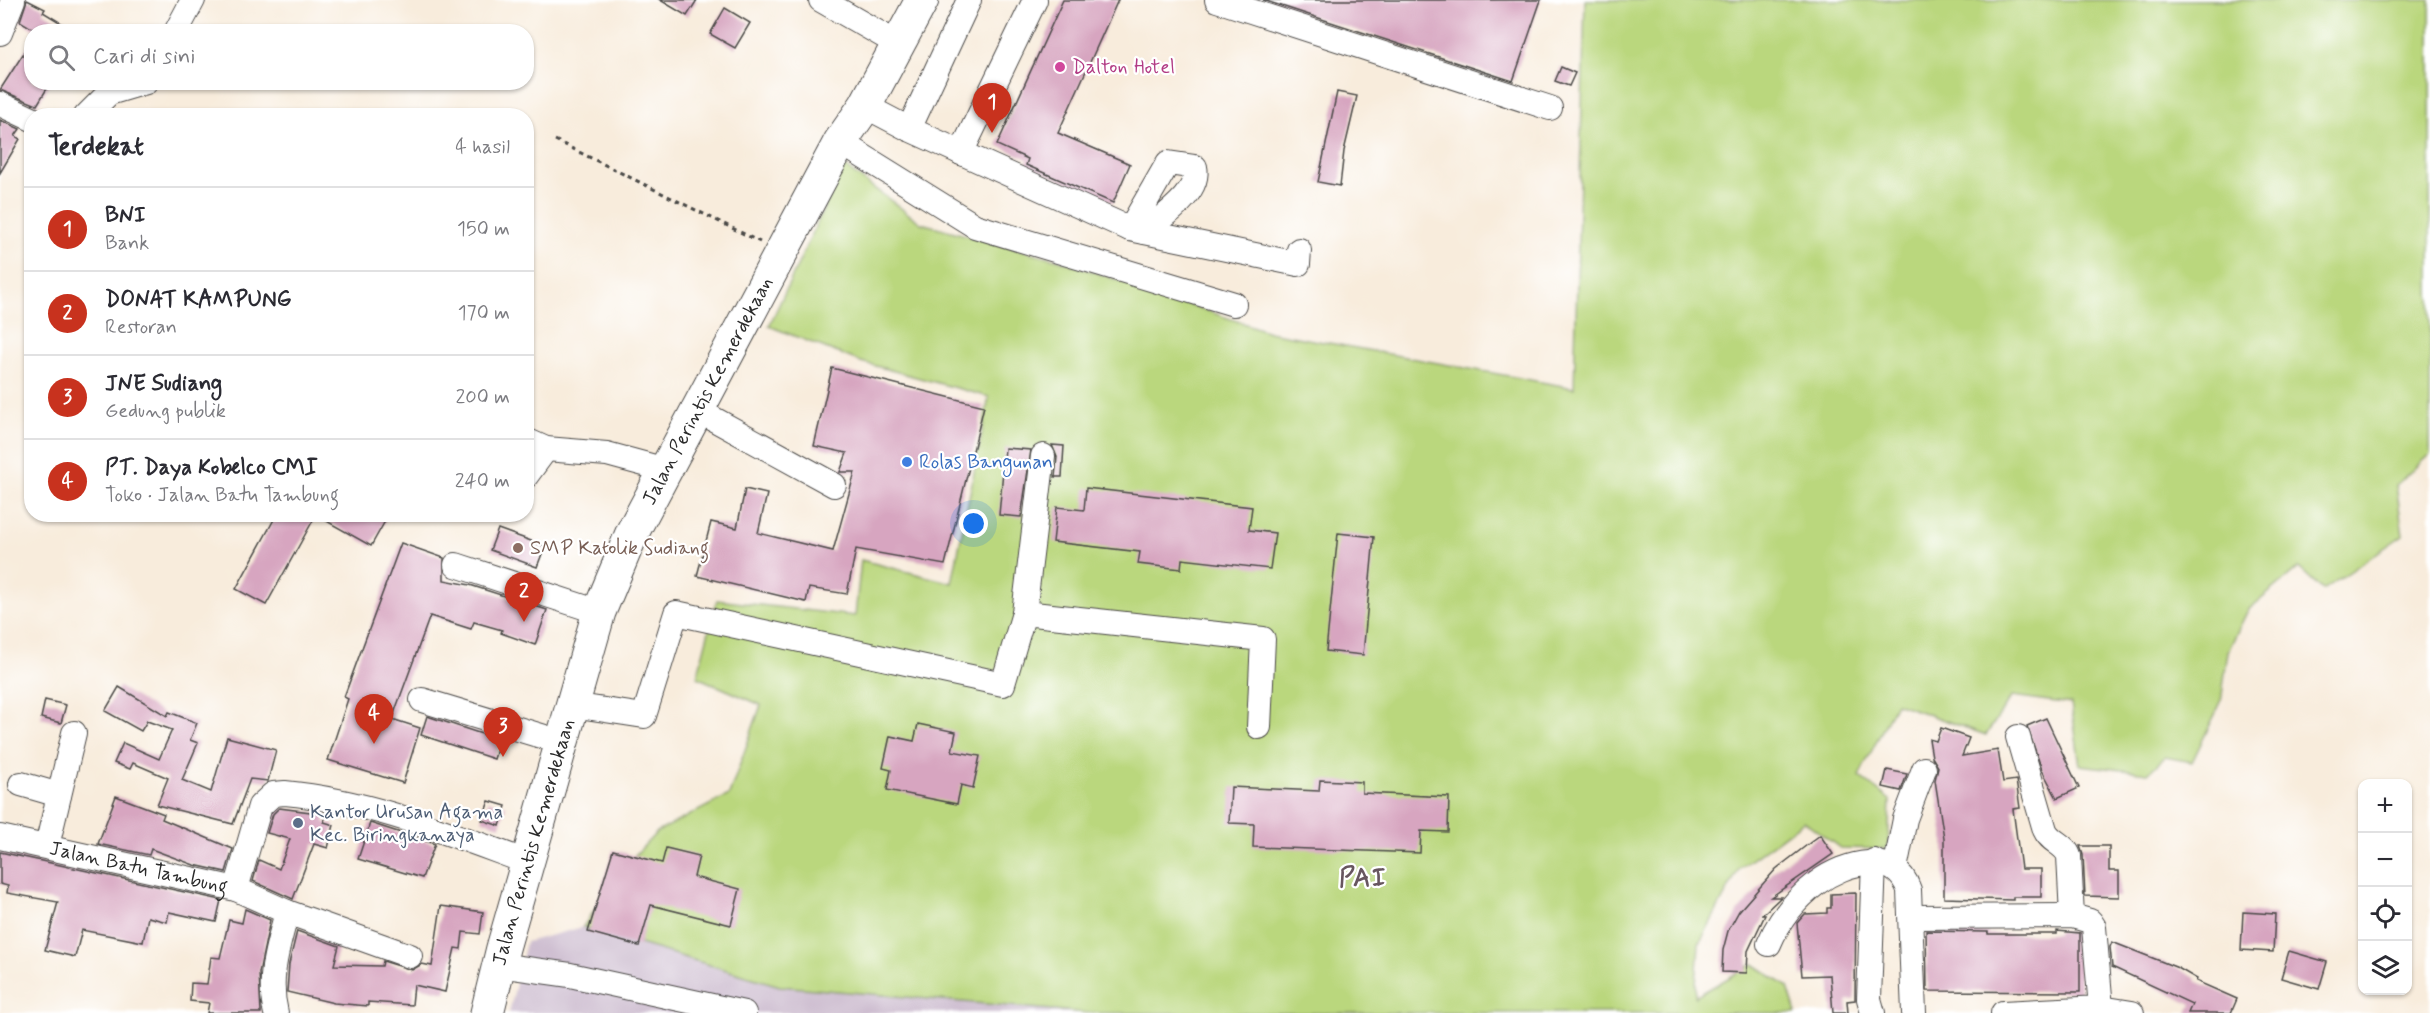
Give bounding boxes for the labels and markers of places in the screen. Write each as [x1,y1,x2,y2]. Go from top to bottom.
place label: Dalton Hotel [1072,54,1175,81]
marker: Dalton Hotel [1053,60,1067,74]
pin: 1 [972,84,1012,133]
place label: Rolas Bangunan [919,449,1053,477]
marker: Rolas Bangunan [900,455,914,469]
place label: SMP Katolik Sudiang [530,535,709,564]
marker: SMP Katolik Sudiang [511,541,525,555]
pin: 2 [504,572,544,622]
pin: 4 [354,694,394,744]
pin: 3 [484,708,522,757]
place label: Kantor Urusan Agama Kec. Biringkanaya [310,799,503,849]
marker: Kantor Urusan Agama Kec. Biringkanaya [291,816,305,830]

